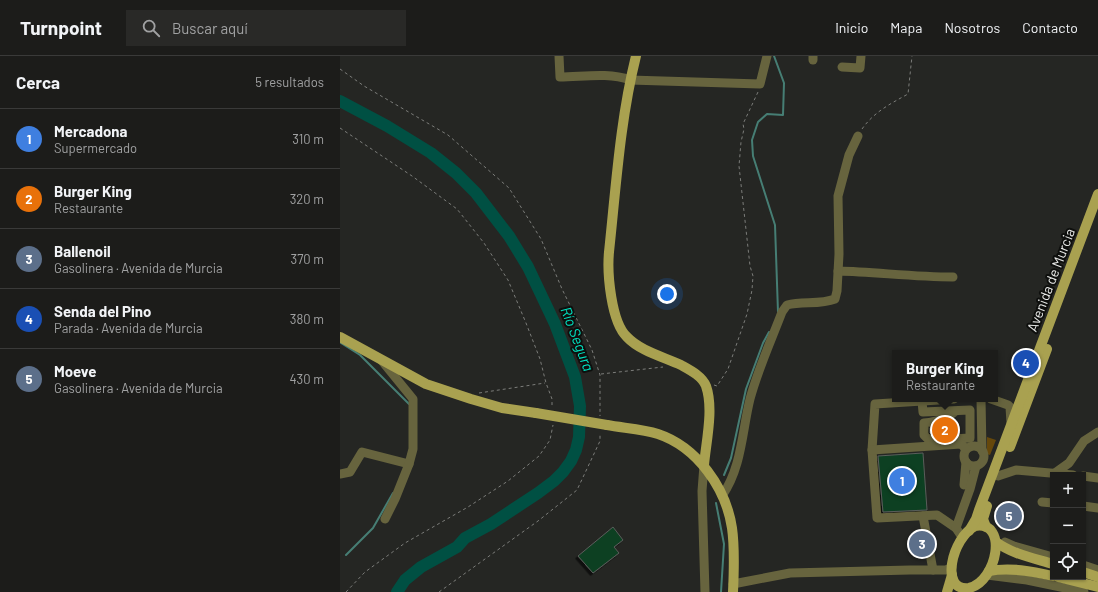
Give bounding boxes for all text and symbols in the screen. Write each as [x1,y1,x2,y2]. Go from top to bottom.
search box [126,10,406,46]
text: Turnpoint [20,16,102,39]
icon: search [140,17,162,39]
text: Buscar aquí [172,19,248,37]
text: Inicio [835,19,868,36]
text: Mapa [890,19,922,36]
text: Nosotros [944,19,1000,36]
text: Contacto [1022,19,1078,36]
text: Cerca [16,72,60,92]
text: 5 resultados [255,74,324,90]
text: Mercadona [54,122,127,140]
text: 1 [27,131,31,147]
text: 310 m [292,131,324,147]
text: Supermercado [54,140,137,156]
text: Burger King [54,182,132,200]
text: 2 [25,191,33,207]
text: 320 m [290,191,324,207]
text: Restaurante [54,200,123,216]
street label: Avenida de Murcia [1023,226,1078,334]
text: Ballenoil [54,242,111,260]
text: 3 [25,251,33,267]
text: 370 m [290,251,324,267]
text: Gasolinera · Avenida de Murcia [54,260,223,276]
your location [657,284,677,304]
text: Senda del Pino [54,302,151,320]
water label: Río Segura [557,304,598,374]
text: 4 [25,311,33,327]
text: 380 m [290,311,324,327]
text: Parada · Avenida de Murcia [54,320,203,336]
pin: 4 [1013,348,1039,378]
popup [892,350,998,402]
text: Burger King [906,359,984,377]
text: Moeve [54,362,96,380]
text: 5 [25,371,33,387]
text: 430 m [289,371,324,387]
text: Restaurante [906,377,975,393]
text: Gasolinera · Avenida de Murcia [54,380,223,396]
pin: 2 [932,415,958,445]
pin: 1 [889,466,915,496]
map controls [1050,472,1086,580]
button: + [1050,472,1086,508]
pin: 5 [996,501,1022,531]
button: − [1050,508,1086,544]
pin: 3 [909,529,935,559]
button: locate [1050,544,1086,580]

